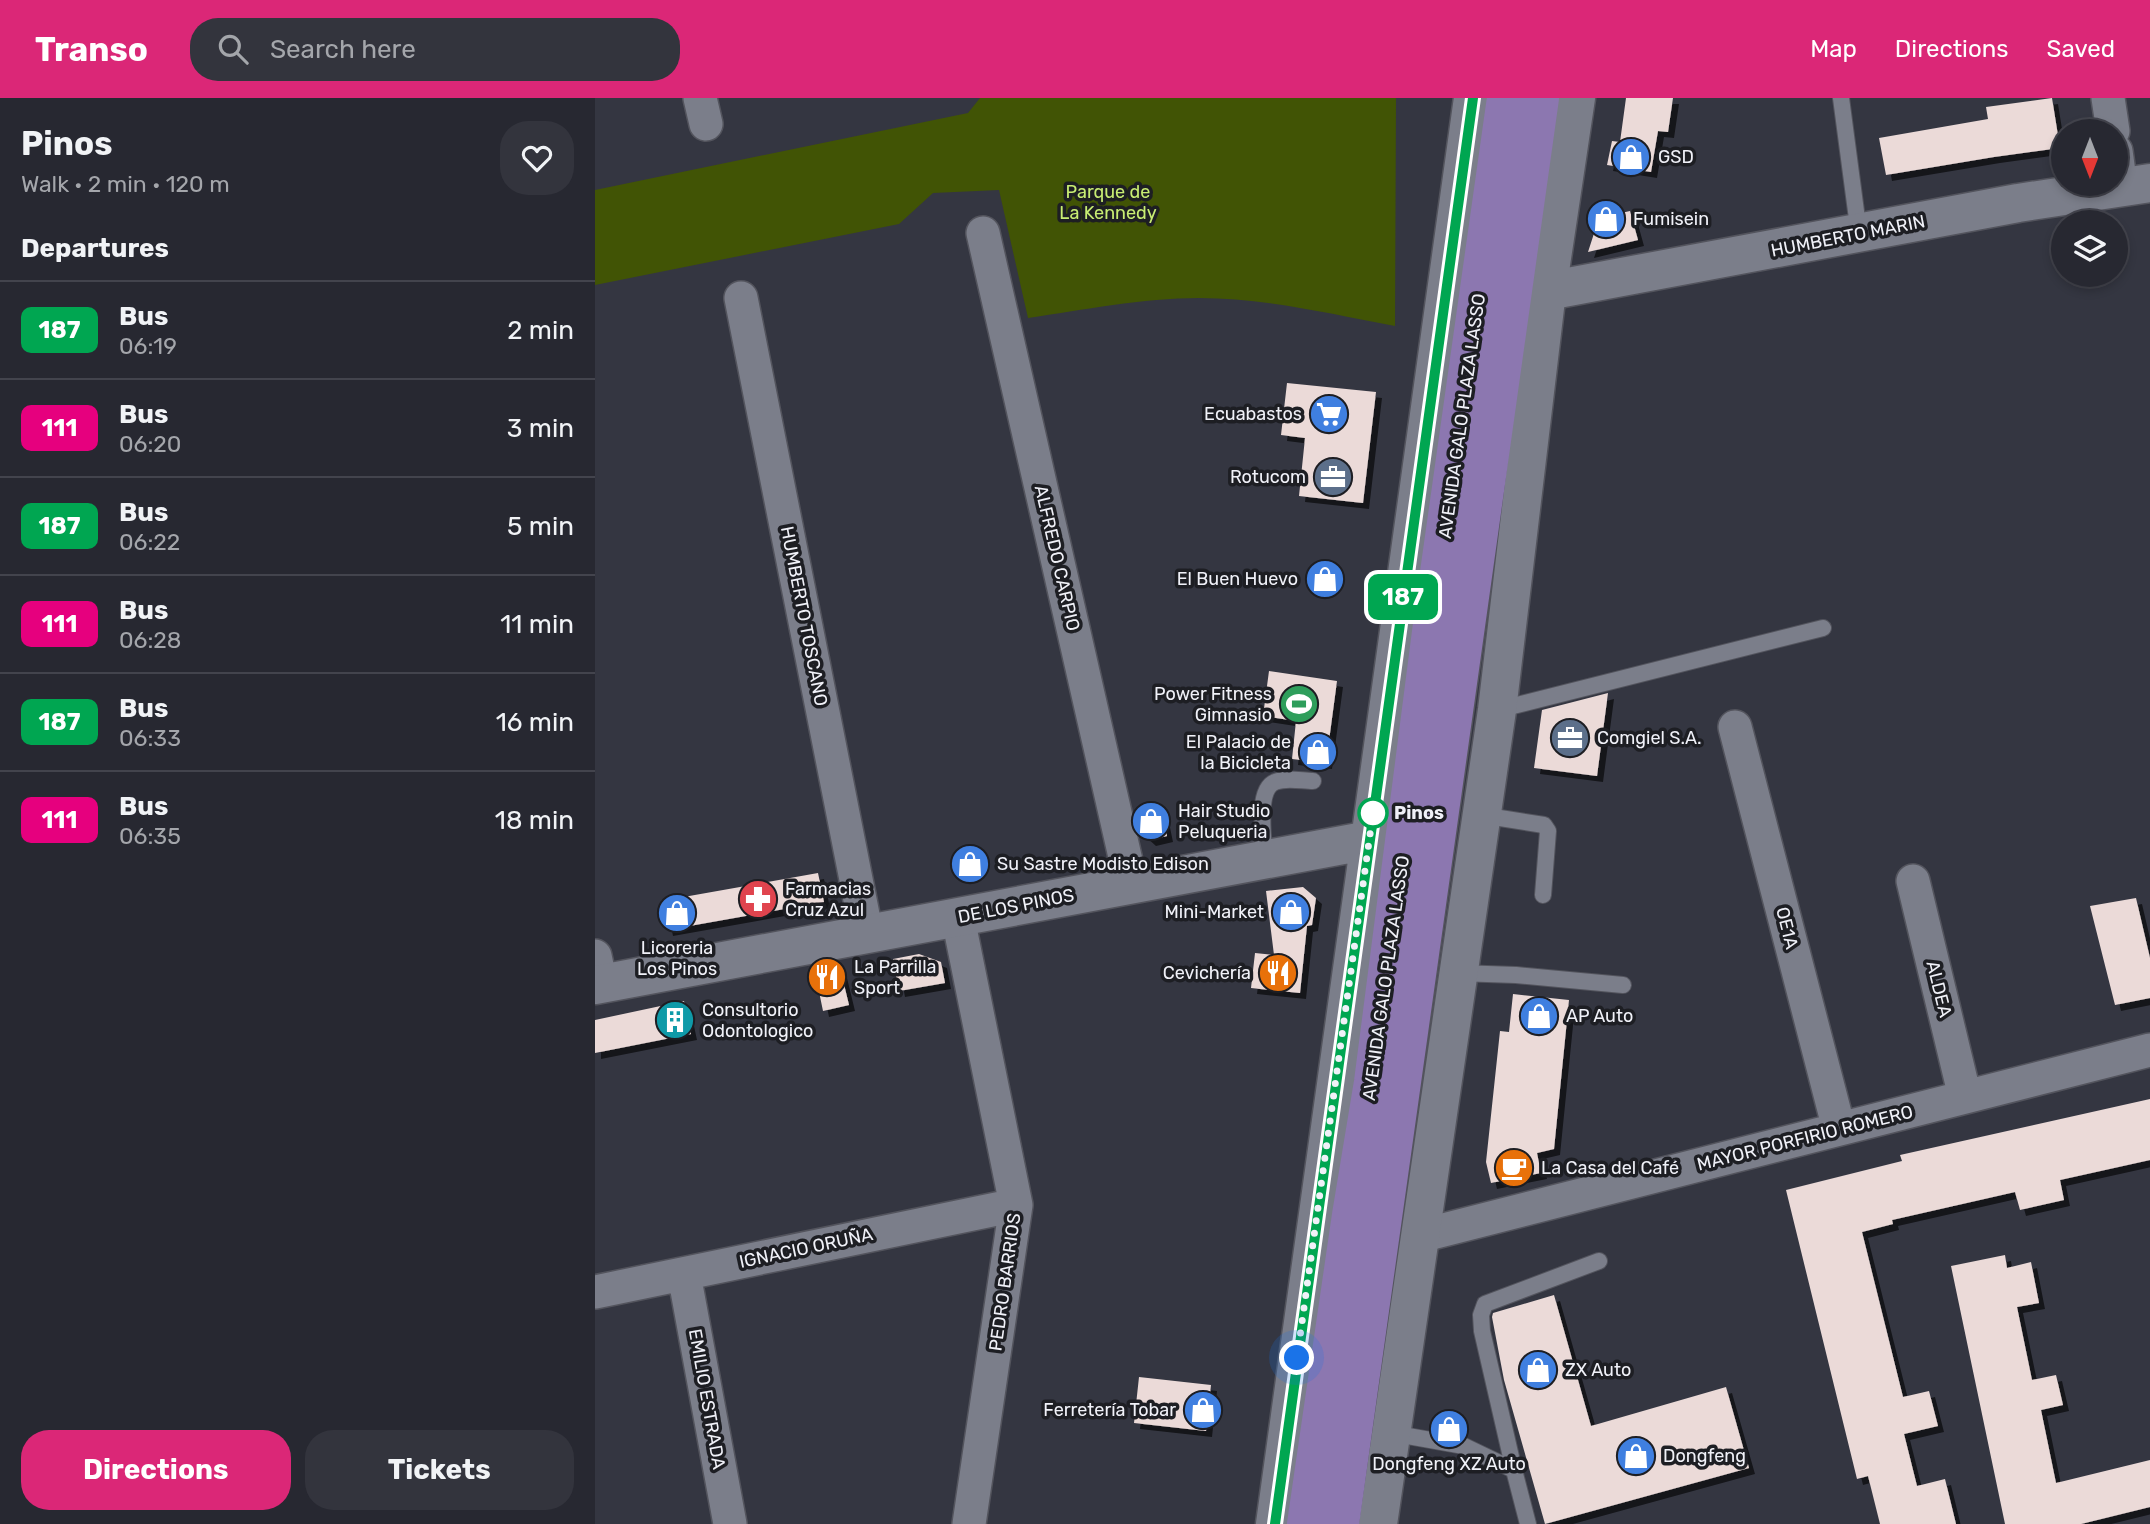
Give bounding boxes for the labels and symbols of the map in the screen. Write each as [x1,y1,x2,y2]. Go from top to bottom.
north arrow [2051,119,2128,196]
shop icon: GSD [1610,136,1652,178]
place label: GSD [1658,146,1694,168]
park label: Parque de La Kennedy [1059,181,1157,224]
shop icon: Fumisein [1585,198,1627,240]
place label: Fumisein [1633,208,1709,230]
street label: HUMBERTO MARIN [1769,210,1927,262]
street label: AVENIDA GALO PLAZA LASSO [1434,292,1490,540]
supermarket icon: Ecuabastos [1308,393,1350,435]
place label: Ecuabastos [1204,403,1302,425]
office icon: Rotucom [1312,456,1354,498]
place label: Rotucom [1230,466,1306,488]
street label: ALFREDO CARPIO [1030,483,1084,633]
street label: HUMBERTO TOSCANO [776,524,832,708]
shop icon: El Buen Huevo [1304,558,1346,600]
place label: El Buen Huevo [1177,568,1298,590]
line badge: 187 [1363,574,1443,620]
place label: Power Fitness Gimnasio [1154,683,1272,726]
sports icon: Power Fitness Gimnasio [1278,683,1320,725]
office icon: Comgiel S.A. [1549,717,1591,759]
place label: Comgiel S.A. [1597,727,1702,749]
place label: El Palacio de la Bicicleta [1186,731,1291,774]
shop icon: El Palacio de la Bicicleta [1297,731,1339,773]
marker: Pinos [1358,798,1388,828]
shop icon: Hair Studio Peluqueria [1130,800,1172,842]
place label: Hair Studio Peluqueria [1178,800,1270,843]
place label: Pinos [1394,802,1444,824]
shop icon: Su Sastre Modisto Edison [949,843,991,885]
place label: Su Sastre Modisto Edison [997,853,1209,875]
street label: AVENIDA GALO PLAZA LASSO [1358,854,1414,1102]
pharmacy icon: Farmacias Cruz Azul [737,878,779,920]
place label: Farmacias Cruz Azul [785,878,871,921]
street label: DE LOS PINOS [956,884,1076,928]
shop icon: Mini-Market [1270,891,1312,933]
shop icon: Licoreria Los Pinos [656,892,698,934]
place label: Mini-Market [1165,901,1264,923]
street label: OE1A [1771,905,1803,951]
place label: Licoreria Los Pinos [637,937,717,980]
restaurant icon: Cevichería [1257,952,1299,994]
restaurant icon: La Parrilla Sport [806,956,848,998]
place label: La Parrilla Sport [854,956,937,999]
street label: ALDEA [1921,958,1957,1020]
place label: Cevichería [1163,962,1251,984]
shop icon: AP Auto [1518,995,1560,1037]
building icon: Consultorio Odontologico [654,999,696,1041]
place label: Consultorio Odontologico [702,999,813,1042]
place label: AP Auto [1566,1005,1633,1027]
street label: MAYOR PORFIRIO ROMERO [1695,1100,1915,1176]
cafe icon: La Casa del Café [1493,1147,1535,1189]
place label: La Casa del Café [1541,1157,1679,1179]
street label: PEDRO BARRIOS [984,1212,1026,1352]
street label: IGNACIO ORUÑA [737,1223,875,1273]
street label: EMILIO ESTRADA [684,1327,730,1471]
your location [1279,1340,1314,1375]
shop icon: ZX Auto [1517,1349,1559,1391]
place label: ZX Auto [1565,1359,1631,1381]
shop icon: Ferretería Tobar [1182,1389,1224,1431]
place label: Ferretería Tobar [1043,1399,1176,1421]
shop icon: Dongfeng XZ Auto [1428,1408,1470,1450]
shop icon: Dongfeng [1615,1435,1657,1477]
place label: Dongfeng [1663,1445,1746,1467]
place label: Dongfeng XZ Auto [1372,1453,1526,1475]

